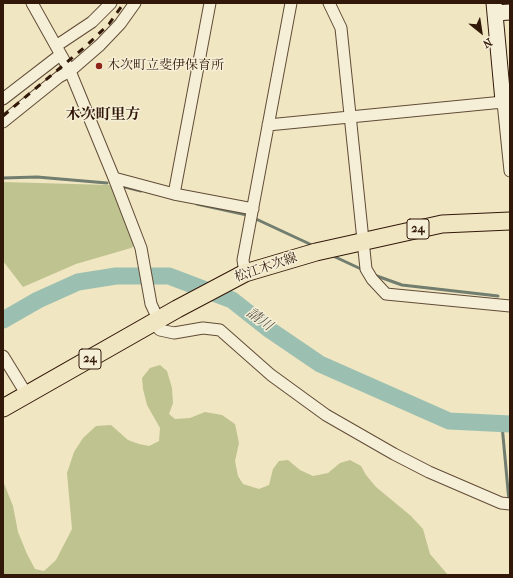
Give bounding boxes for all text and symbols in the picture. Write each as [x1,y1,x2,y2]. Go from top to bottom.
north arrow [461,12,501,52]
text: N [480,35,494,51]
place label: 木次町立斐伊保育所 [107,58,224,74]
marker: 木次町立斐伊保育所 [94,61,104,71]
district label: 木次町里方 [66,106,140,124]
road number: 24 [407,219,429,239]
street label: 松江木次線 [233,250,299,286]
water label: 請川 [243,305,275,335]
road number: 24 [79,349,101,369]

